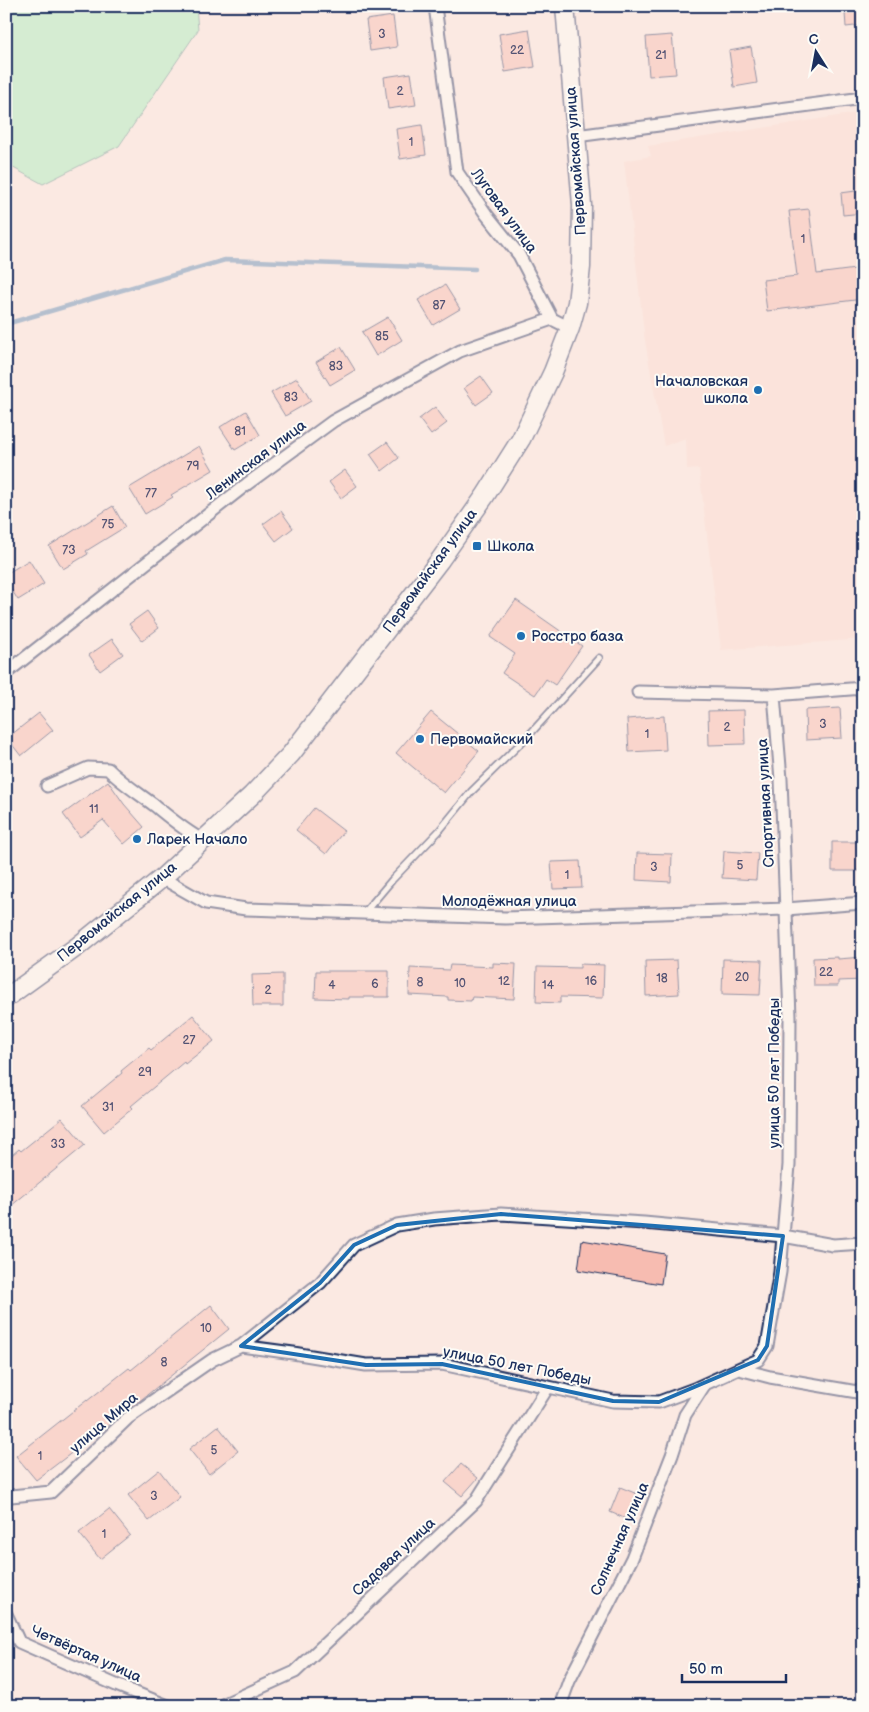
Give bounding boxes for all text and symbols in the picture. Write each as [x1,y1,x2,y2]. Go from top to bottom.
house number: 3 [378,27,386,42]
north arrow [792,28,842,78]
text: С [807,30,820,49]
house number: 22 [510,43,524,58]
house number: 21 [655,48,667,63]
house number: 2 [396,84,404,99]
street label: Первомайская улица [561,86,591,236]
house number: 1 [409,135,413,150]
street label: Луговая улица [466,164,541,257]
house number: 1 [801,232,805,247]
house number: 87 [433,298,446,313]
house number: 85 [375,329,389,344]
house number: 83 [329,359,343,374]
place label: Началовская школа [655,372,748,408]
marker: Началовская школа [752,384,764,396]
house number: 83 [284,390,298,405]
street label: Ленинская улица [201,416,310,505]
house number: 81 [234,424,246,439]
house number: 79 [187,459,199,474]
house number: 77 [145,486,157,501]
street label: Первомайская улица [379,505,482,637]
house number: 75 [102,517,115,532]
place label: Школа [487,537,534,556]
marker: Школа [471,540,483,552]
house number: 73 [62,543,76,558]
place label: Росстро база [531,627,624,646]
marker: Росстро база [515,630,527,642]
house number: 3 [819,717,827,732]
house number: 2 [723,720,731,735]
house number: 1 [645,727,649,742]
place label: Первомайский [430,730,533,749]
marker: Первомайский [414,733,426,745]
street label: Спортивная улица [753,738,779,868]
house number: 11 [89,802,99,817]
place label: Ларек Начало [146,830,247,849]
marker: Ларек Начало [131,833,143,845]
street label: Первомайская улица [53,858,181,966]
house number: 5 [737,858,744,873]
house number: 3 [650,860,658,875]
house number: 1 [565,868,569,883]
street label: Молодёжная улица [441,892,577,911]
house number: 22 [819,965,833,980]
house number: 20 [735,970,749,985]
house number: 18 [656,971,668,986]
house number: 12 [498,974,510,989]
house number: 16 [585,974,597,989]
house number: 8 [417,975,424,990]
house number: 10 [454,976,466,991]
house number: 6 [371,977,379,992]
house number: 4 [328,978,336,993]
house number: 14 [542,978,555,993]
house number: 2 [264,983,272,998]
street label: улица 50 лет Победы [765,998,784,1148]
house number: 27 [183,1033,196,1048]
house number: 29 [138,1065,152,1080]
house number: 31 [102,1100,114,1115]
house number: 33 [51,1137,65,1152]
house number: 10 [200,1321,212,1336]
street label: улица 50 лет Победы [441,1342,593,1390]
house number: 8 [161,1355,168,1370]
street label: улица Мира [66,1388,142,1458]
house number: 5 [211,1443,218,1458]
house number: 1 [38,1449,42,1464]
street label: Солнечная улица [586,1479,654,1599]
house number: 3 [150,1489,158,1504]
street label: Садовая улица [349,1514,440,1600]
house number: 1 [102,1527,106,1542]
street label: Четвёртая улица [28,1621,144,1687]
scale bar [682,1652,785,1684]
text: 50 m [689,1660,723,1679]

